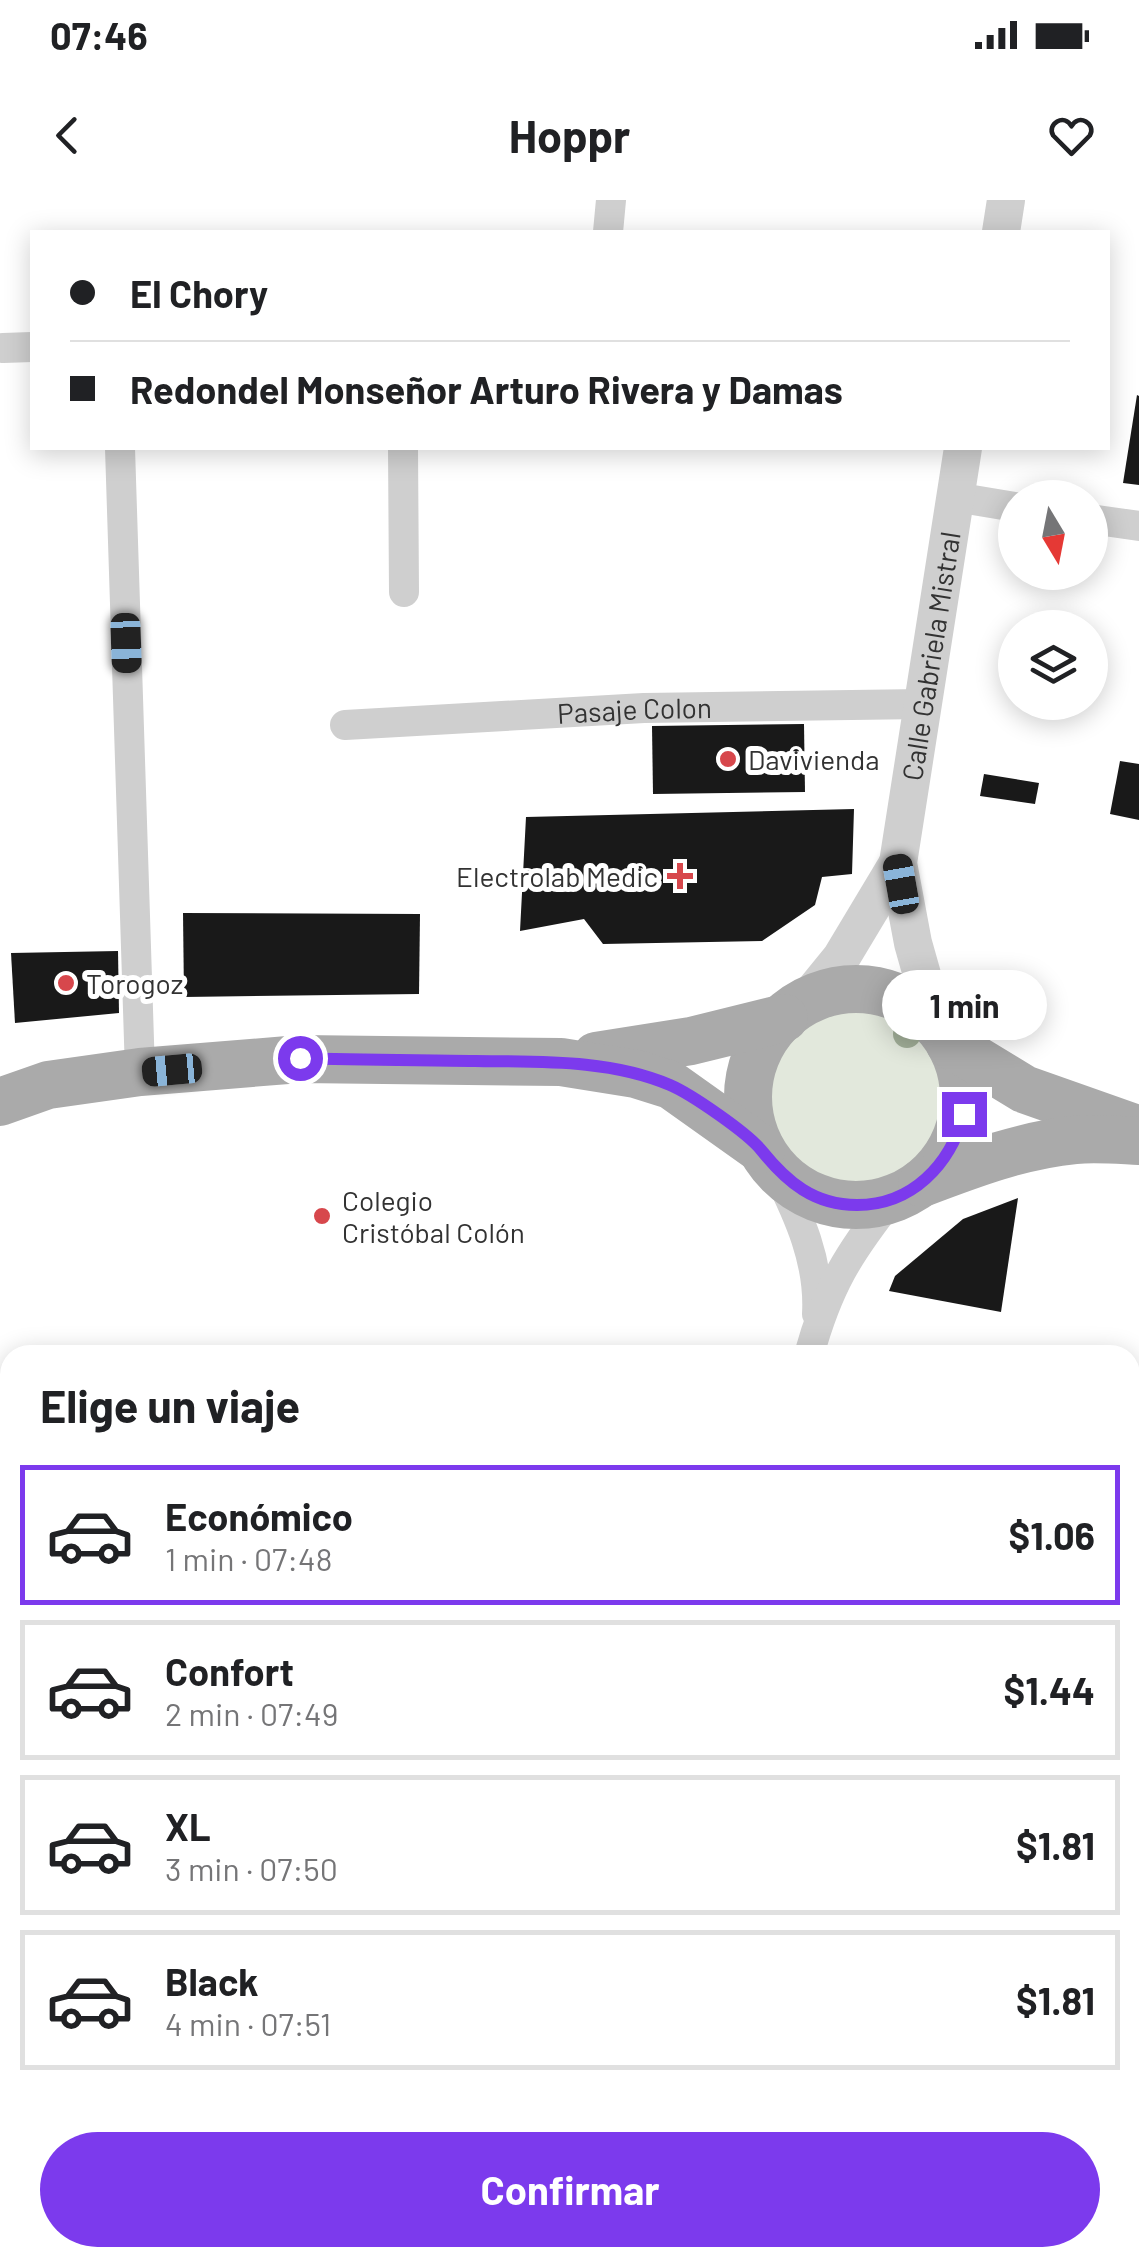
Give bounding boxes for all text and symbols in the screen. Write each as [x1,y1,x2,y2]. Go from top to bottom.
text: 07:46 [50,12,148,58]
icon: back [40,108,95,163]
text: Hoppr [509,108,630,162]
icon: heart [1044,108,1099,163]
text: El Chory [130,270,268,316]
text: Redondel Monseñor Arturo Rivera y Damas [130,366,843,412]
north arrow [998,480,1108,590]
map controls [998,480,1108,720]
street label: Calle Gabriela Mistral [894,529,967,783]
button: layers [998,610,1108,720]
car [110,612,142,674]
street label: Pasaje Colon [556,690,712,730]
place label: Davivienda [748,742,880,776]
marker: Davivienda [717,748,739,770]
car [881,852,921,916]
place label: Electrolab Medic [456,859,658,893]
marker: Electrolab Medic [667,863,693,889]
place label: Torogoz [86,966,183,1000]
callout: 1 min [882,969,1046,1039]
marker: Torogoz [55,972,77,994]
text: 1 min [929,986,1000,1024]
route start [278,1036,323,1081]
car [141,1052,203,1088]
route end [942,1092,987,1137]
place label: Colegio Cristóbal Colón [342,1183,525,1249]
marker: Colegio Cristóbal Colón [311,1205,333,1227]
text: Elige un viaje [40,1378,300,1432]
icon: car [45,1490,135,1580]
text: Económico [165,1493,353,1539]
text: $1.06 [1008,1512,1095,1558]
text: 1 min · 07:48 [165,1539,332,1577]
icon: car [45,1645,135,1735]
text: Confort [165,1648,294,1694]
text: $1.44 [1004,1667,1095,1713]
text: 2 min · 07:49 [165,1694,338,1732]
icon: car [45,1800,135,1890]
text: XL [165,1803,211,1849]
text: $1.81 [1016,1822,1095,1868]
text: 3 min · 07:50 [165,1849,338,1887]
icon: car [45,1955,135,2045]
text: Black [165,1958,259,2004]
text: $1.81 [1016,1977,1095,2023]
text: 4 min · 07:51 [165,2004,331,2042]
button: Confirmar [40,2132,1100,2247]

